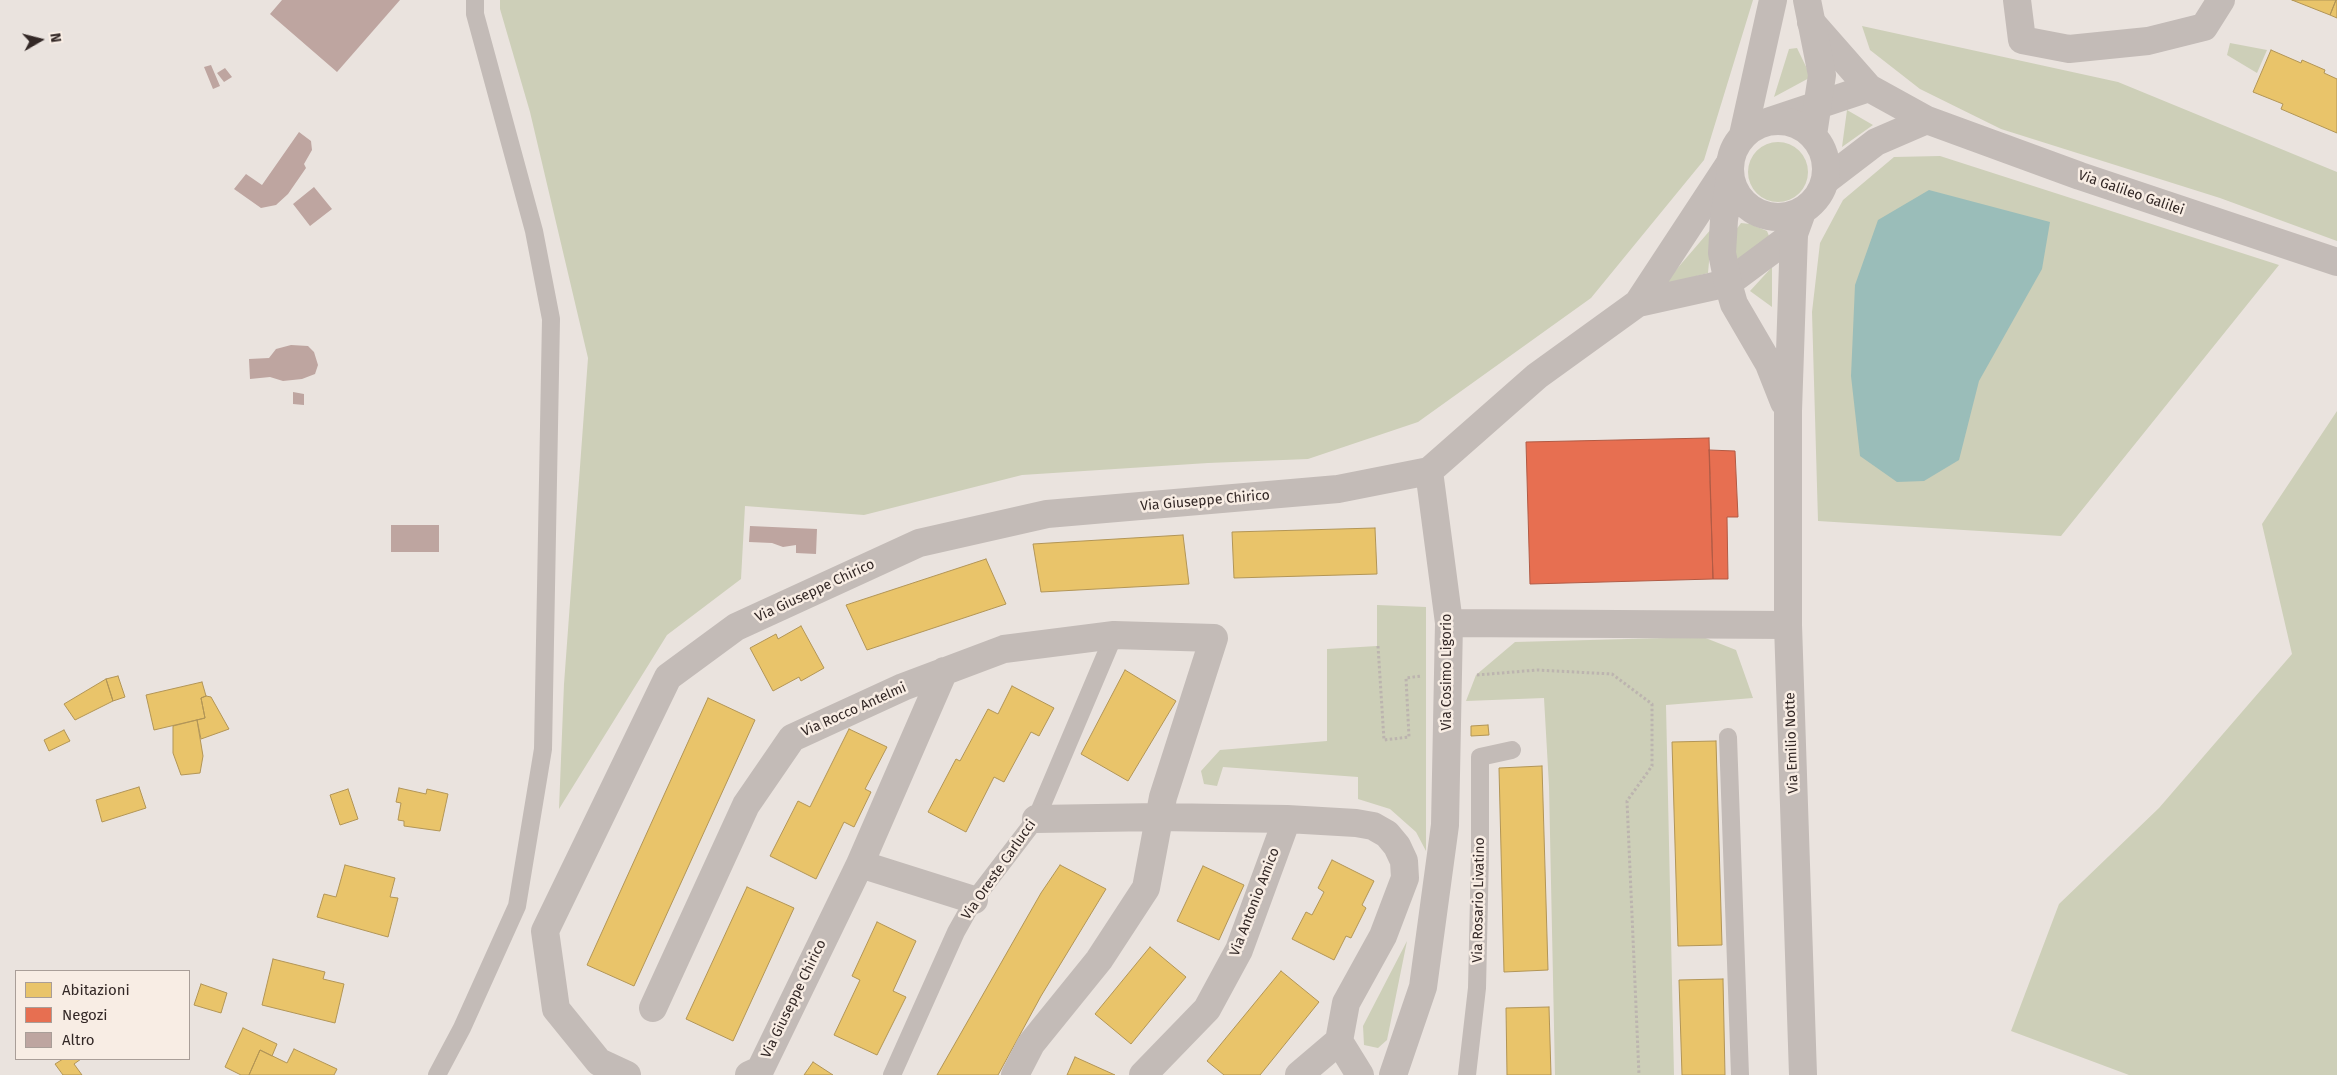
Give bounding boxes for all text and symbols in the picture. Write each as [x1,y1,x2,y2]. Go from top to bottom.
north arrow [15,15,65,65]
text: N [46,32,64,44]
street label: Via Galileo Galilei [2076,167,2186,219]
street label: Via Giuseppe Chirico [1140,487,1270,515]
street label: Via Giuseppe Chirico [753,556,877,626]
street label: Via Cosimo Ligorio [1439,614,1455,730]
street label: Via Rocco Antelmi [799,679,909,741]
street label: Via Emilio Notte [1782,692,1802,794]
street label: Via Oreste Carlucci [958,817,1040,923]
street label: Via Rosario Livatino [1470,837,1488,963]
street label: Via Antonio Amico [1227,845,1283,959]
street label: Via Giuseppe Chirico [758,937,830,1061]
legend [15,970,190,1060]
text: Abitazioni [62,981,130,999]
text: Negozi [62,1006,107,1024]
text: Altro [62,1031,95,1049]

